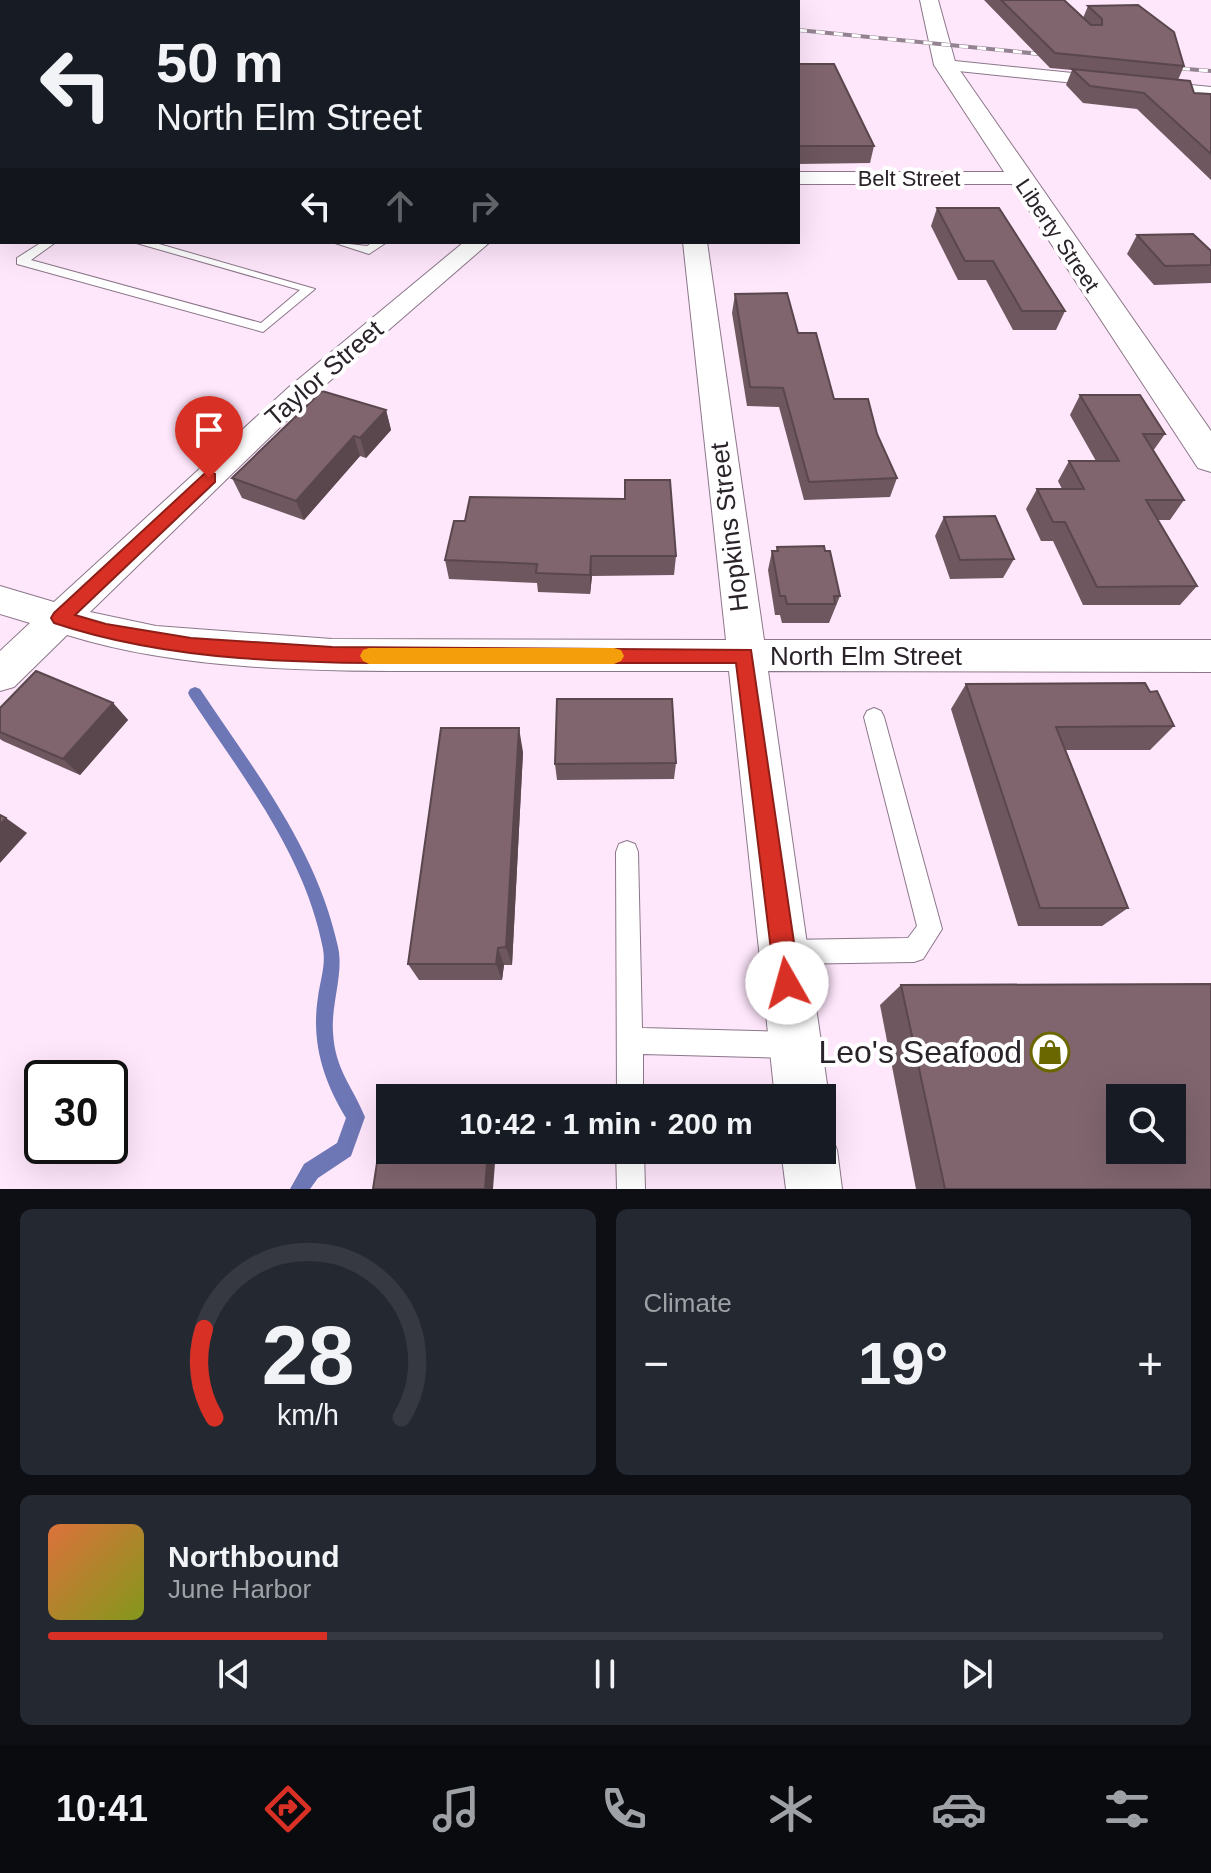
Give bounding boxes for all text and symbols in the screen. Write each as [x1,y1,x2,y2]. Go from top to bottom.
text: 50 m [156,31,284,94]
icon: left [24,32,128,136]
text: North Elm Street [156,97,422,138]
street label: Belt Street [858,166,960,191]
street label: Liberty Street [1011,174,1105,297]
icon: left [294,184,338,228]
icon: ahead [378,184,422,228]
icon: right [462,184,506,228]
street label: Taylor Street [259,313,389,432]
pin [175,396,243,478]
icon: arrive [187,408,231,452]
street label: Hopkins Street [704,440,754,613]
street label: North Elm Street [770,641,963,671]
position arrow [745,941,829,1025]
shop icon: Leo's Seafood [1029,1031,1071,1073]
place label: Leo's Seafood [818,1034,1022,1070]
speed limit sign: 30 [24,1060,128,1164]
map controls [1106,1084,1186,1164]
button: search [1106,1084,1186,1164]
text: 10:42 · 1 min · 200 m [459,1107,753,1140]
text: Climate [644,1288,732,1318]
text: 28 [261,1309,354,1402]
text: 19° [858,1330,949,1397]
text: − [644,1339,669,1388]
text: + [1137,1339,1163,1388]
text: km/h [277,1399,339,1431]
text: Northbound [168,1540,340,1573]
text: June Harbor [168,1574,311,1604]
icon: previous [212,1652,256,1696]
icon: pause [583,1652,627,1696]
icon: next [955,1652,999,1696]
icon: directions [260,1781,316,1837]
icon: music [428,1781,484,1837]
icon: phone [596,1781,652,1837]
icon: climate [763,1781,819,1837]
icon: car [931,1781,987,1837]
icon: filters [1099,1781,1155,1837]
text: 10:41 [56,1788,148,1829]

